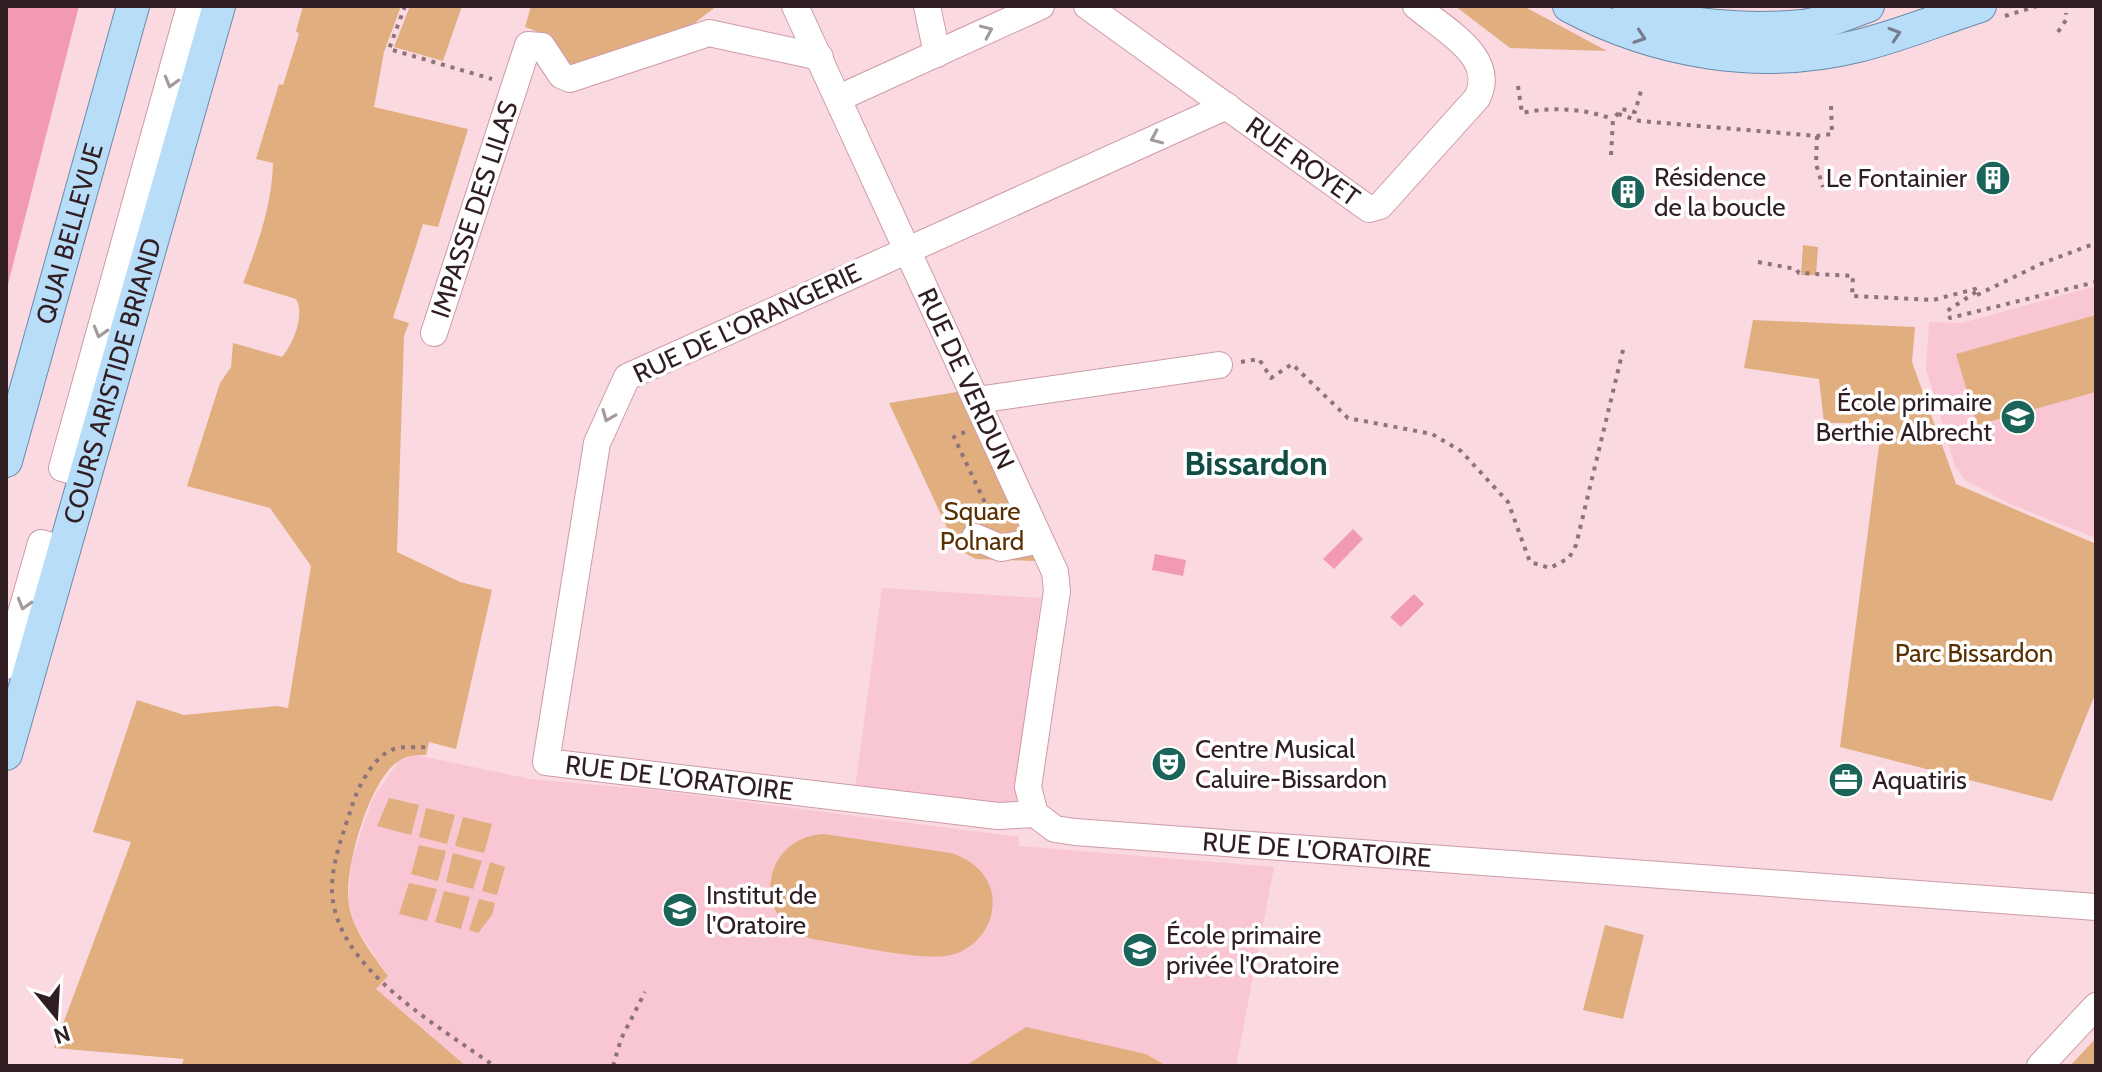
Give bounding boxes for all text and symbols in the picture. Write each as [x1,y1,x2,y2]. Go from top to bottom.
one-way arrow [978,25,993,41]
one-way arrow [1633,27,1647,43]
one-way arrow [1888,27,1902,43]
one-way arrow [163,74,180,88]
street label: IMPASSE DES LILAS [424,97,525,322]
street label: RUE ROYET [1240,110,1366,213]
one-way arrow [1150,128,1164,144]
street label: QUAI BELLEVUE [29,140,110,328]
building icon: Le Fontainier [1974,159,2012,197]
place label: Résidence de la boucle [1654,161,1786,223]
place label: Le Fontainier [1826,162,1968,194]
building icon: Résidence de la boucle [1609,173,1647,211]
street label: COURS ARISTIDE BRIAND [56,234,168,527]
street label: RUE DE L'ORANGERIE [628,256,866,390]
street label: RUE DE VERDUN [911,283,1022,474]
one-way arrow [93,324,110,338]
place label: École primaire Berthie Albrecht [1815,386,1992,448]
school or university icon: École primaire Berthie Albrecht [1999,398,2037,436]
one-way arrow [602,408,618,422]
district label: Bissardon [1184,442,1328,484]
park label: Square Polnard [940,495,1024,557]
one-way arrow [17,597,33,611]
park label: Parc Bissardon [1895,637,2053,669]
place label: Centre Musical Caluire-Bissardon [1195,733,1387,795]
theatre icon: Centre Musical Caluire-Bissardon [1150,745,1188,783]
street label: RUE DE L'ORATOIRE [563,748,795,807]
office icon: Aquatiris [1827,761,1865,799]
place label: Aquatiris [1872,764,1967,796]
street label: RUE DE L'ORATOIRE [1201,825,1433,874]
place label: Institut de l'Oratoire [706,879,817,941]
school or university icon: Institut de l'Oratoire [661,891,699,929]
place label: École primaire privée l'Oratoire [1166,919,1339,981]
school or university icon: École primaire privée l'Oratoire [1121,931,1159,969]
north arrow [16,976,96,1056]
text: N [50,1019,74,1050]

